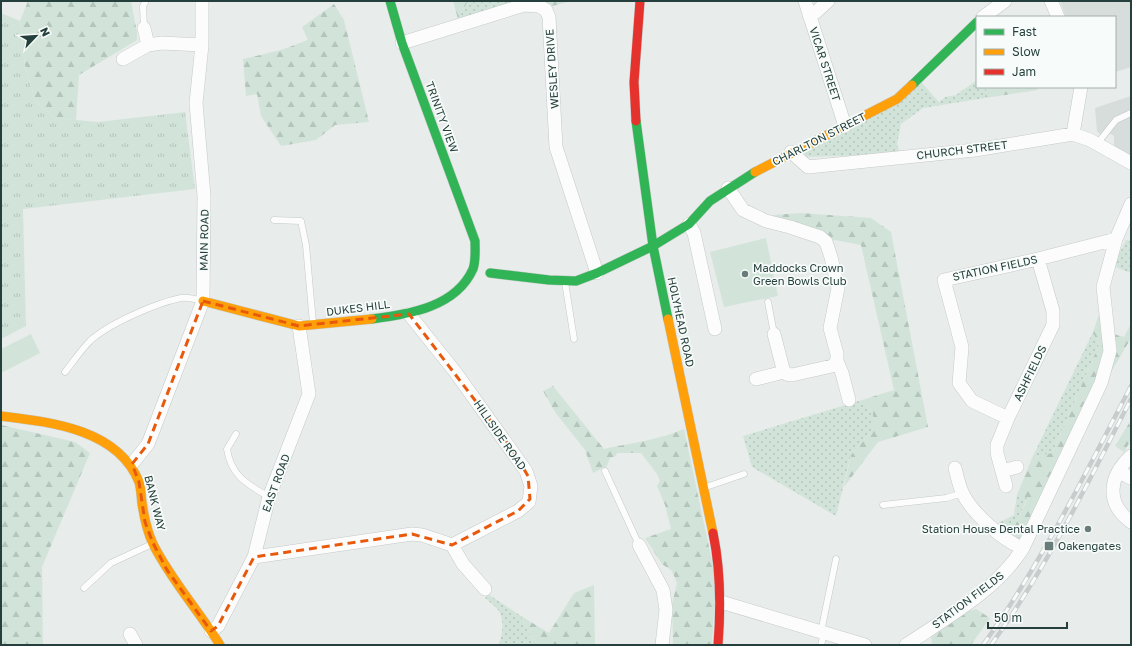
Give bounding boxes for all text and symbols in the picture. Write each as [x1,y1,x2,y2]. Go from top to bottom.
north arrow [16,16,56,56]
legend [976,16,1116,88]
text: Fast [1012,24,1037,39]
text: N [38,25,53,38]
street label: VICAR STREET [807,25,844,103]
street label: WESLEY DRIVE [542,28,561,109]
text: Slow [1012,44,1040,59]
text: Jam [1012,64,1036,79]
street label: TRINITY VIEW [424,80,461,155]
street label: CHARLTON STREET [770,109,868,168]
street label: CHURCH STREET [916,137,1008,162]
street label: MAIN ROAD [196,209,211,271]
street label: STATION FIELDS [951,252,1039,283]
place label: Maddocks Crown Green Bowls Club [753,261,847,287]
marker: Maddocks Crown Green Bowls Club [740,269,750,279]
street label: HOLYHEAD ROAD [666,276,697,368]
street label: DUKES HILL [325,297,391,318]
street label: ASHFIELDS [1010,343,1049,403]
street label: HILLSIDE ROAD [471,397,529,472]
street label: EAST ROAD [259,452,292,514]
street label: BANK WAY [142,474,169,532]
place label: Station House Dental Practice [922,522,1080,535]
marker: Station House Dental Practice [1083,524,1093,534]
place label: Oakengates [1058,539,1121,552]
marker: Oakengates [1043,540,1055,552]
street label: STATION FIELDS [929,568,1006,631]
scale bar [988,604,1067,630]
text: 50 m [994,610,1022,625]

